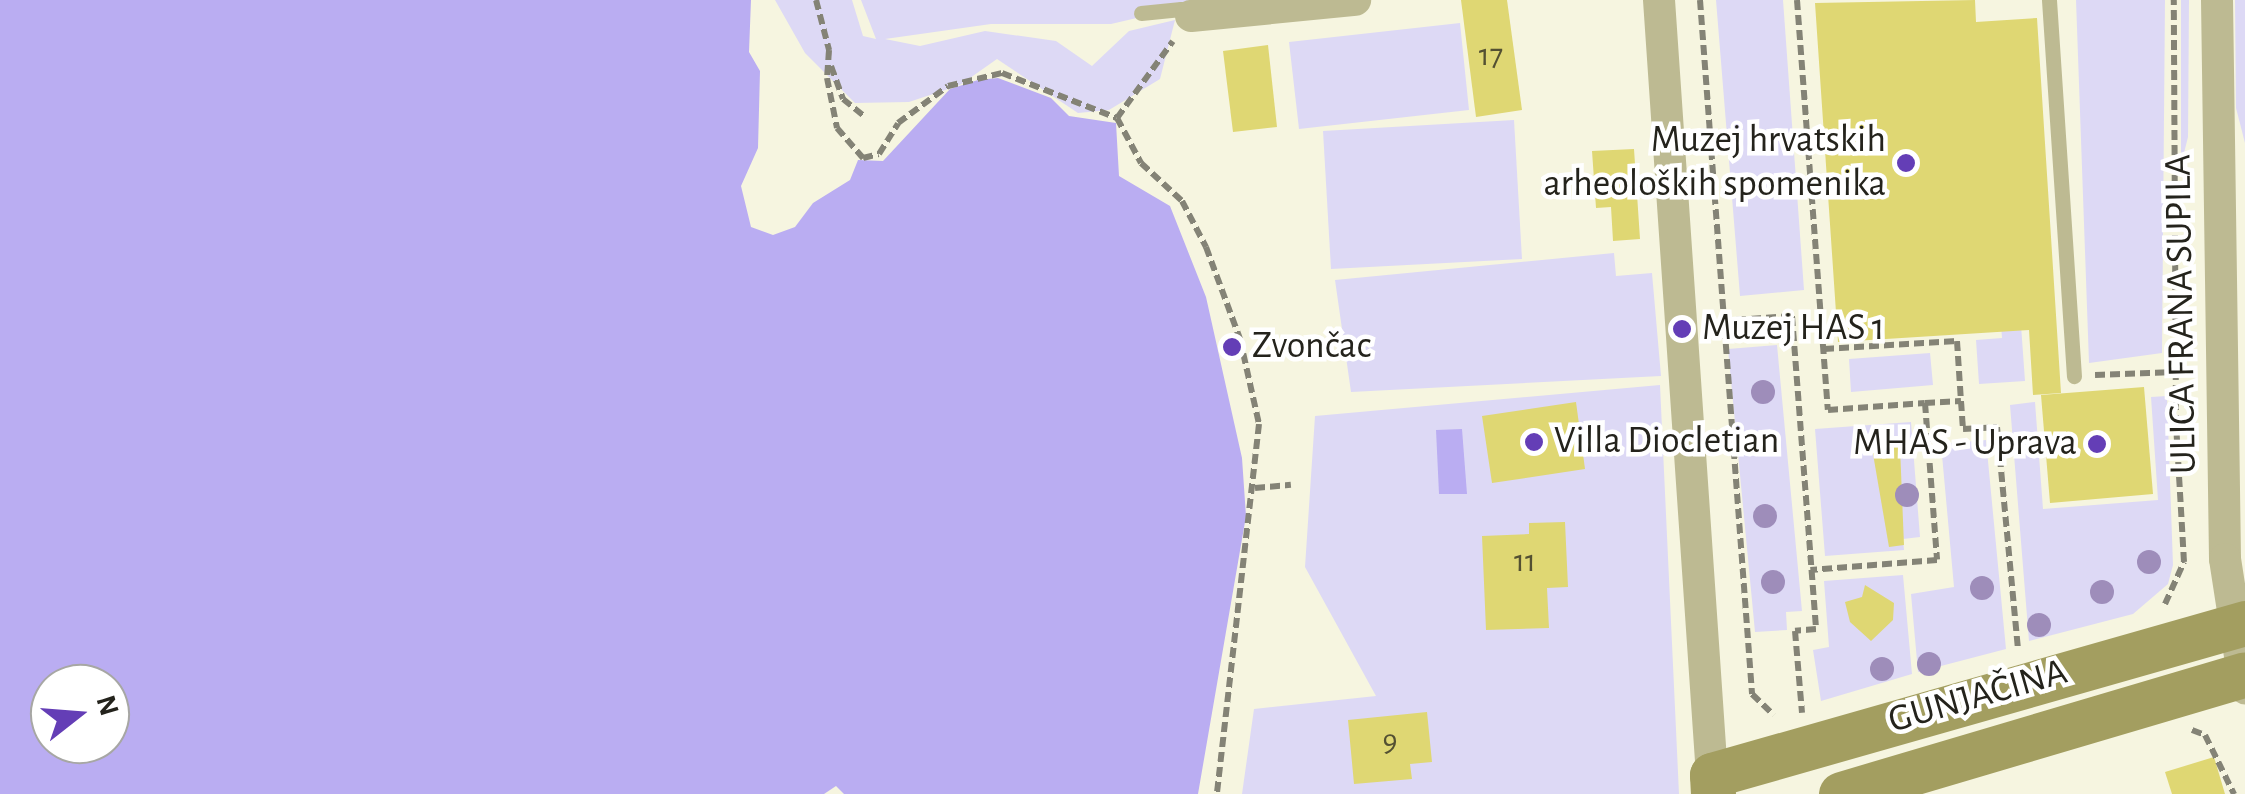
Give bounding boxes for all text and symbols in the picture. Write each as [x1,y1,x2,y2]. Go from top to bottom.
house number: 17 [1479,36,1503,74]
place label: Muzej hrvatskih arheoloških spomenika [1543,118,1886,208]
marker: Muzej hrvatskih arheoloških spomenika [1895,152,1917,174]
street label: ULICA FRANA SUPILA [2156,153,2208,475]
place label: Muzej HAS 1 [1702,306,1885,352]
marker: Muzej HAS 1 [1671,318,1693,340]
place label: Zvončac [1252,324,1371,370]
marker: Zvončac [1221,336,1243,358]
place label: Villa Diocletian [1554,419,1779,465]
place label: MHAS - Uprava [1853,421,2077,467]
marker: Villa Diocletian [1523,431,1545,453]
marker: MHAS - Uprava [2086,433,2108,455]
house number: 11 [1514,542,1536,580]
street label: GUNJAČINA [1883,650,2073,744]
north arrow [30,664,130,764]
text: N [91,692,123,719]
house number: 9 [1382,722,1398,760]

